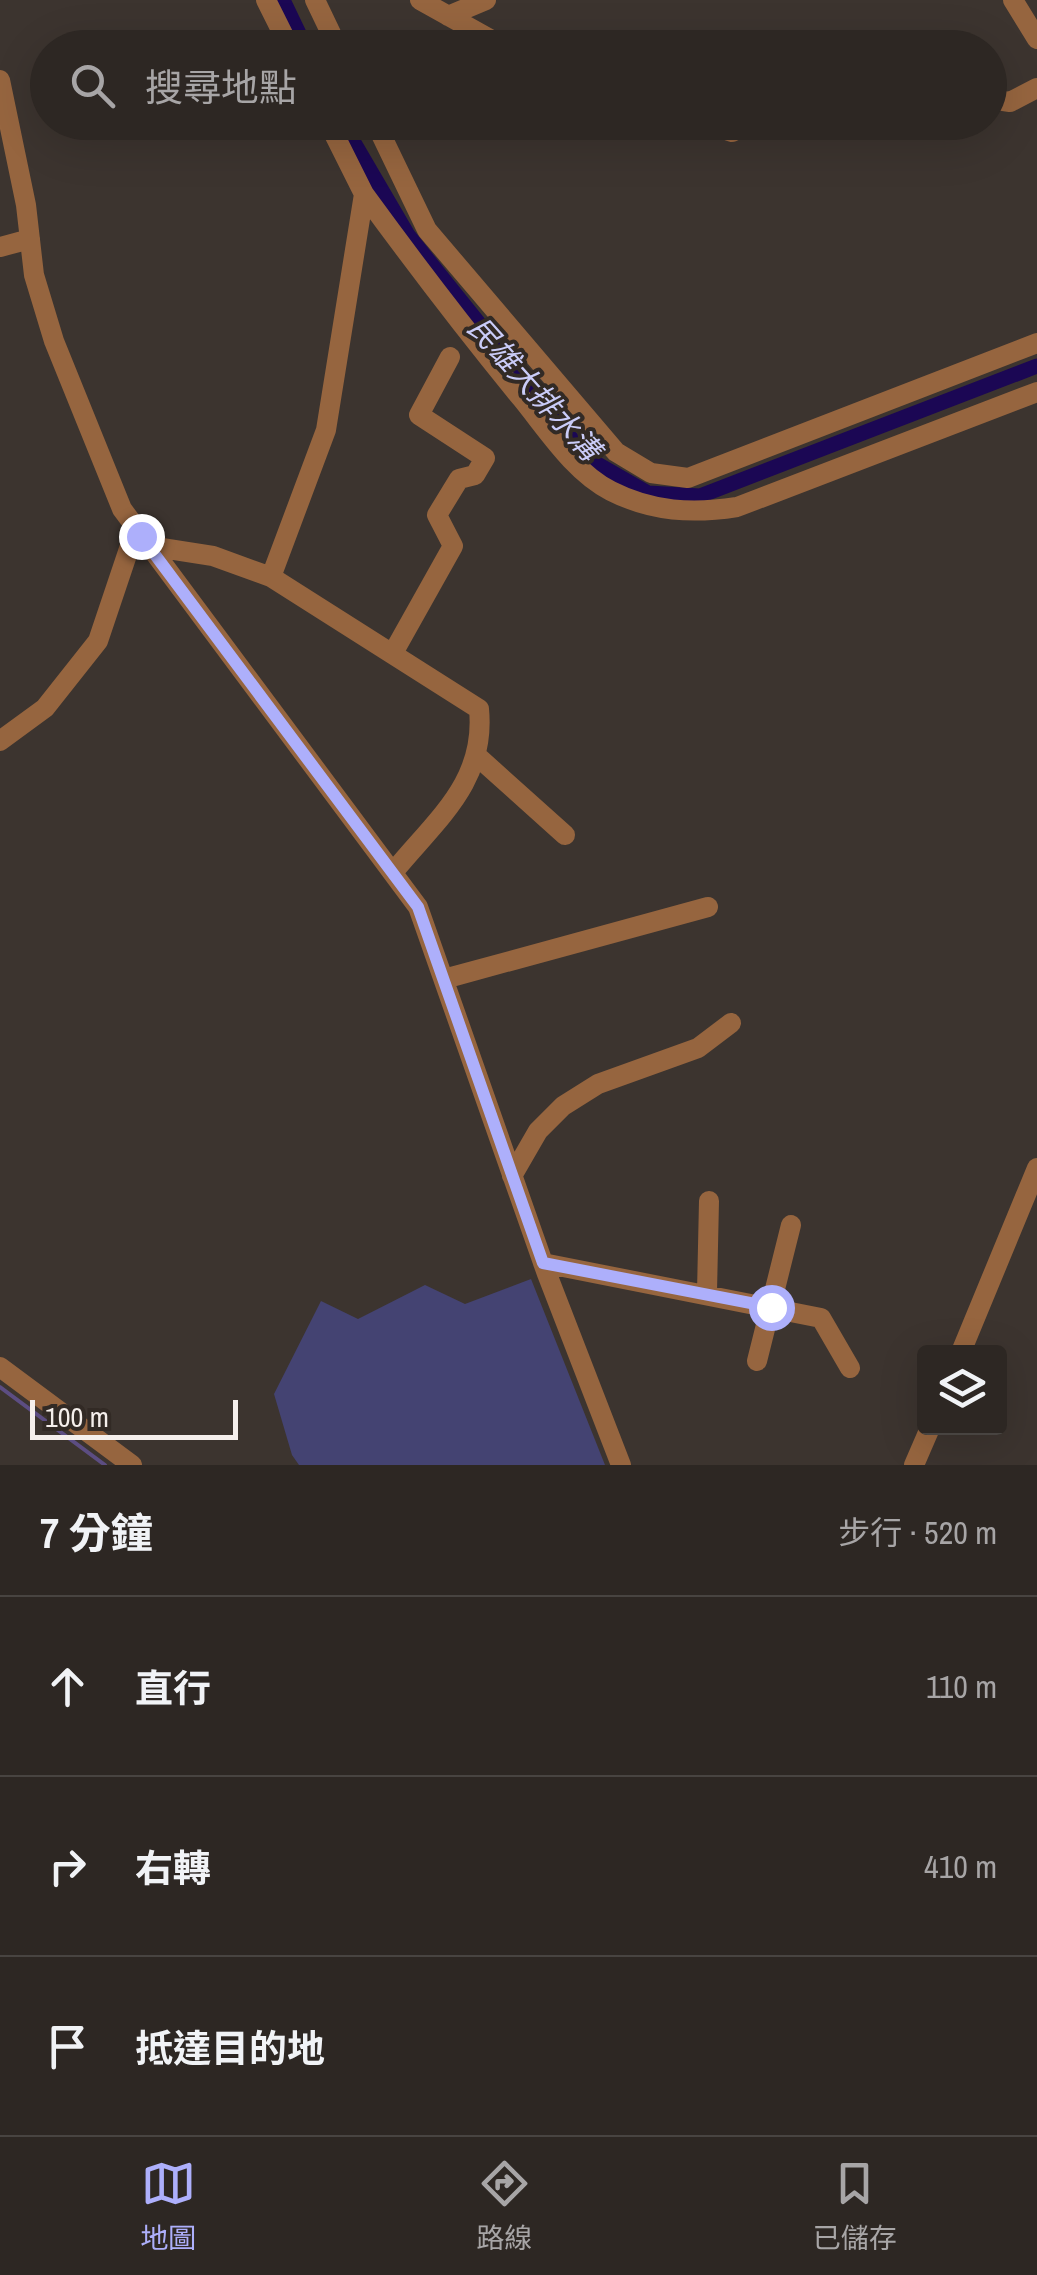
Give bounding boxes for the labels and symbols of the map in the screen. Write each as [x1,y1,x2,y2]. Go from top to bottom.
water label: 民雄大排水溝 [460,308,613,472]
route end [119,514,165,560]
route start [749,1285,795,1331]
scale bar [30,1395,238,1440]

